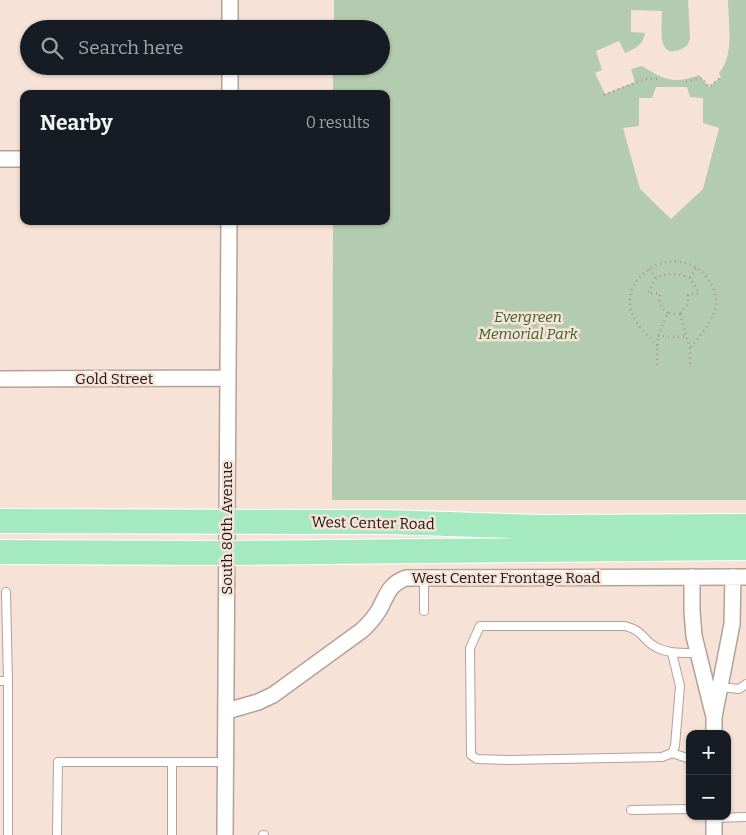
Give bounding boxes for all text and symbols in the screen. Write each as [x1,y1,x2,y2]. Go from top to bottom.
search box [20,20,390,75]
icon: search [38,34,66,62]
text: Search here [78,36,183,59]
text: Nearby [40,110,113,136]
text: 0 results [306,113,370,132]
park label: Evergreen Memorial Park [478,308,579,343]
street label: Gold Street [75,370,154,388]
street label: South 80th Avenue [218,461,236,595]
street label: West Center Road [311,513,435,533]
street label: West Center Frontage Road [412,569,601,587]
map controls [686,730,731,820]
button: + [686,730,731,775]
button: − [686,775,731,820]

